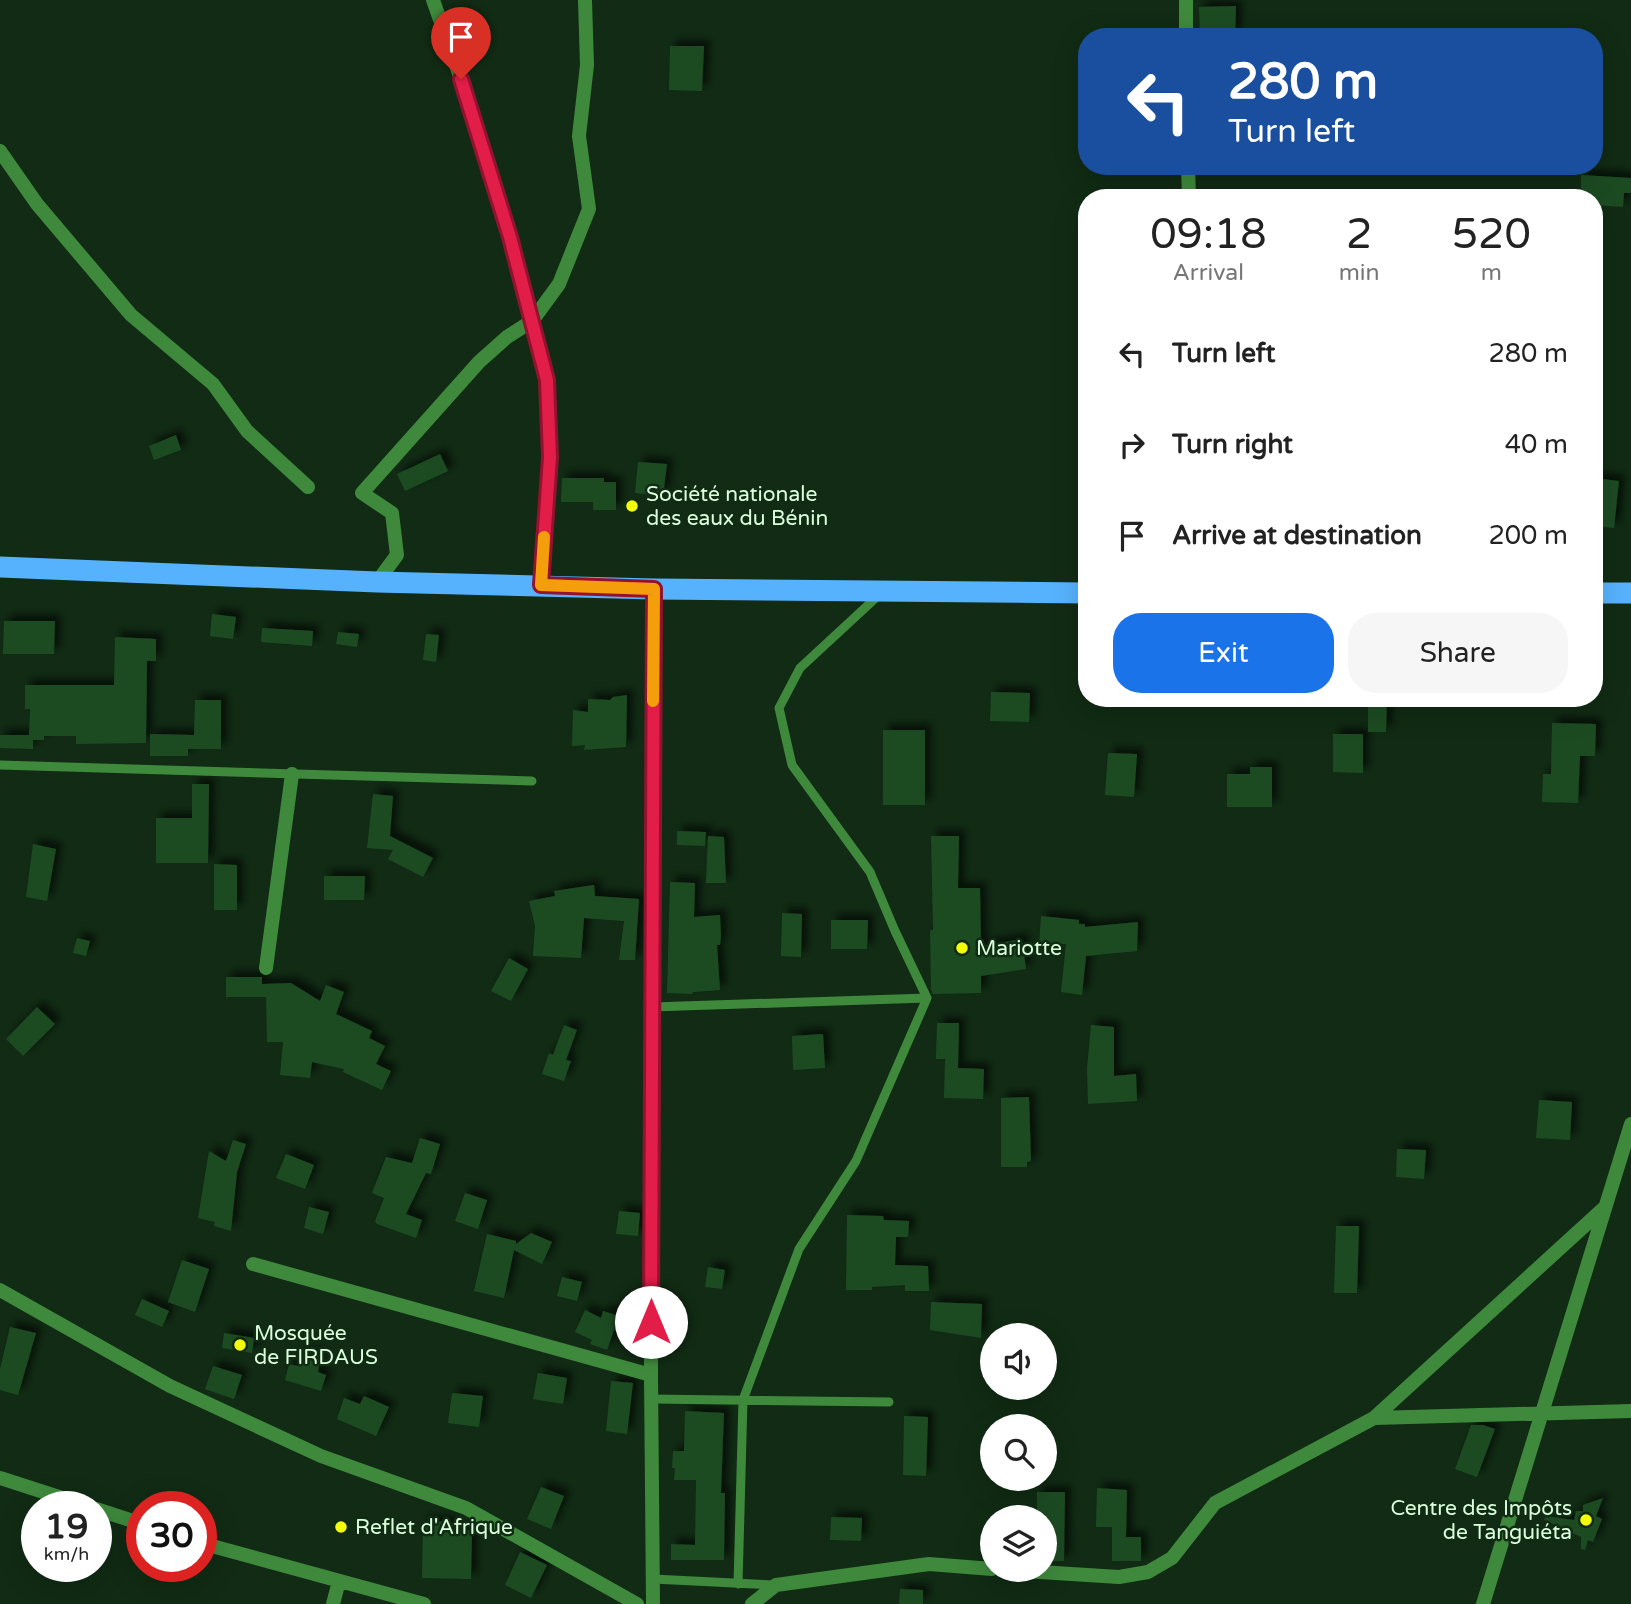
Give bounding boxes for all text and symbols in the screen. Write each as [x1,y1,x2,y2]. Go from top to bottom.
pin [431,7,491,79]
icon: arrive [442,18,480,56]
text: 280 m [1228,53,1378,112]
icon: left [1113,56,1204,147]
text: Turn left [1228,113,1355,151]
text: 09:18 [1150,209,1267,260]
text: 2 [1346,209,1372,260]
text: 520 [1452,209,1531,260]
text: Arrival [1173,259,1244,287]
text: min [1339,259,1380,287]
text: m [1481,259,1502,287]
icon: left [1113,335,1151,373]
text: Turn left [1172,338,1275,369]
text: 280 m [1488,338,1568,369]
icon: right [1113,426,1151,464]
text: Turn right [1172,429,1293,460]
text: 40 m [1505,429,1568,460]
place label: Société nationale des eaux du Bénin [646,482,828,531]
marker: Société nationale des eaux du Bénin [624,498,640,514]
icon: arrive [1113,517,1151,555]
text: Arrive at destination [1172,520,1422,551]
text: 200 m [1488,520,1568,551]
button: Exit [1113,613,1334,693]
button: Share [1348,613,1568,693]
place label: Mariotte [976,936,1062,961]
marker: Mariotte [954,940,970,956]
position arrow [614,1285,688,1359]
place label: Mosquée de FIRDAUS [254,1321,378,1370]
map controls [980,1323,1057,1582]
button: sound [980,1323,1057,1400]
marker: Mosquée de FIRDAUS [232,1337,248,1353]
button: search [980,1414,1057,1491]
speed limit sign: 30 [126,1491,217,1582]
place label: Centre des Impôts de Tanguiéta [1390,1496,1572,1545]
button: layers [980,1505,1057,1582]
text: 19 [45,1506,88,1548]
marker: Centre des Impôts de Tanguiéta [1578,1512,1594,1528]
place label: Reflet d'Afrique [355,1515,513,1540]
marker: Reflet d'Afrique [333,1519,349,1535]
text: km/h [44,1543,89,1565]

